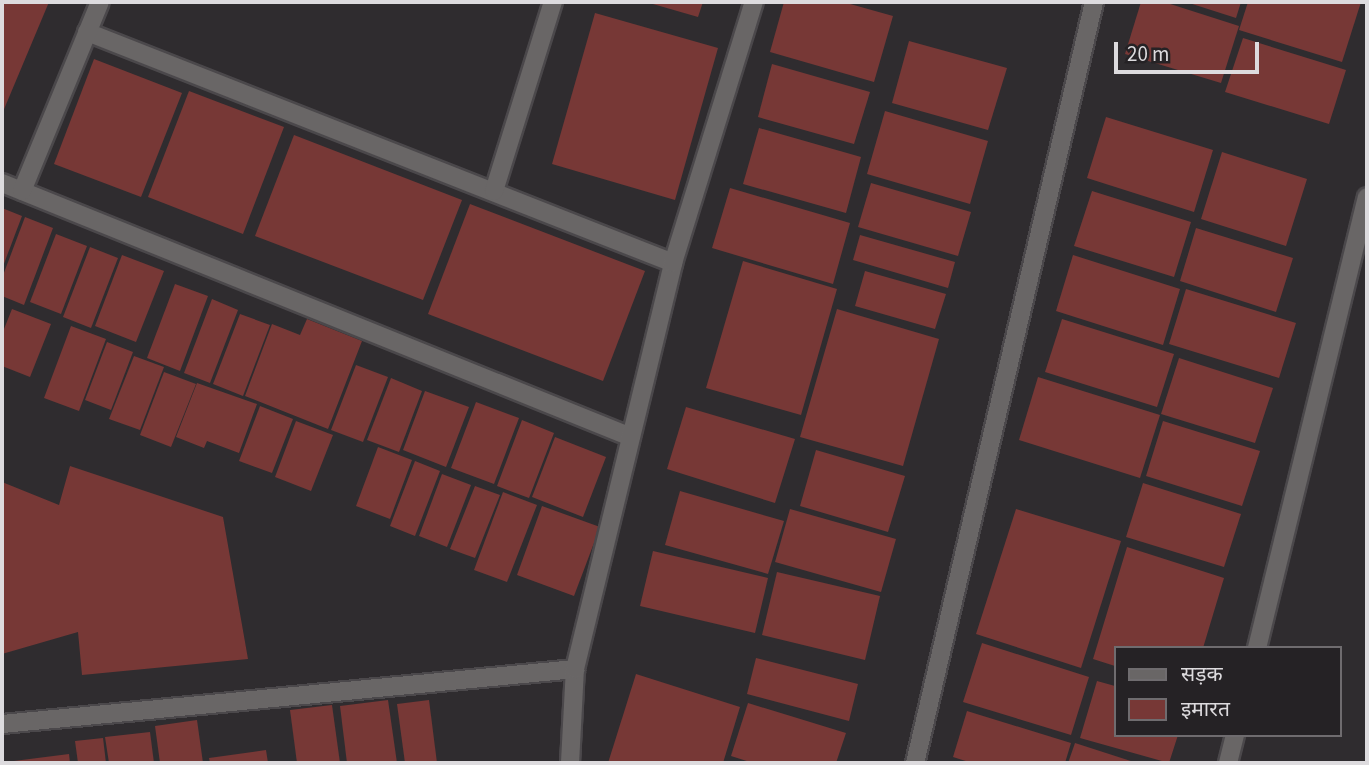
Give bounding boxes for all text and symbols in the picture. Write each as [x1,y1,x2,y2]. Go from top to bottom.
scale bar [1117,28,1262,72]
text: 20 m [1127,39,1169,69]
legend [1114,646,1341,737]
text: सड़क [1181,659,1223,689]
text: इमारत [1181,694,1230,724]

